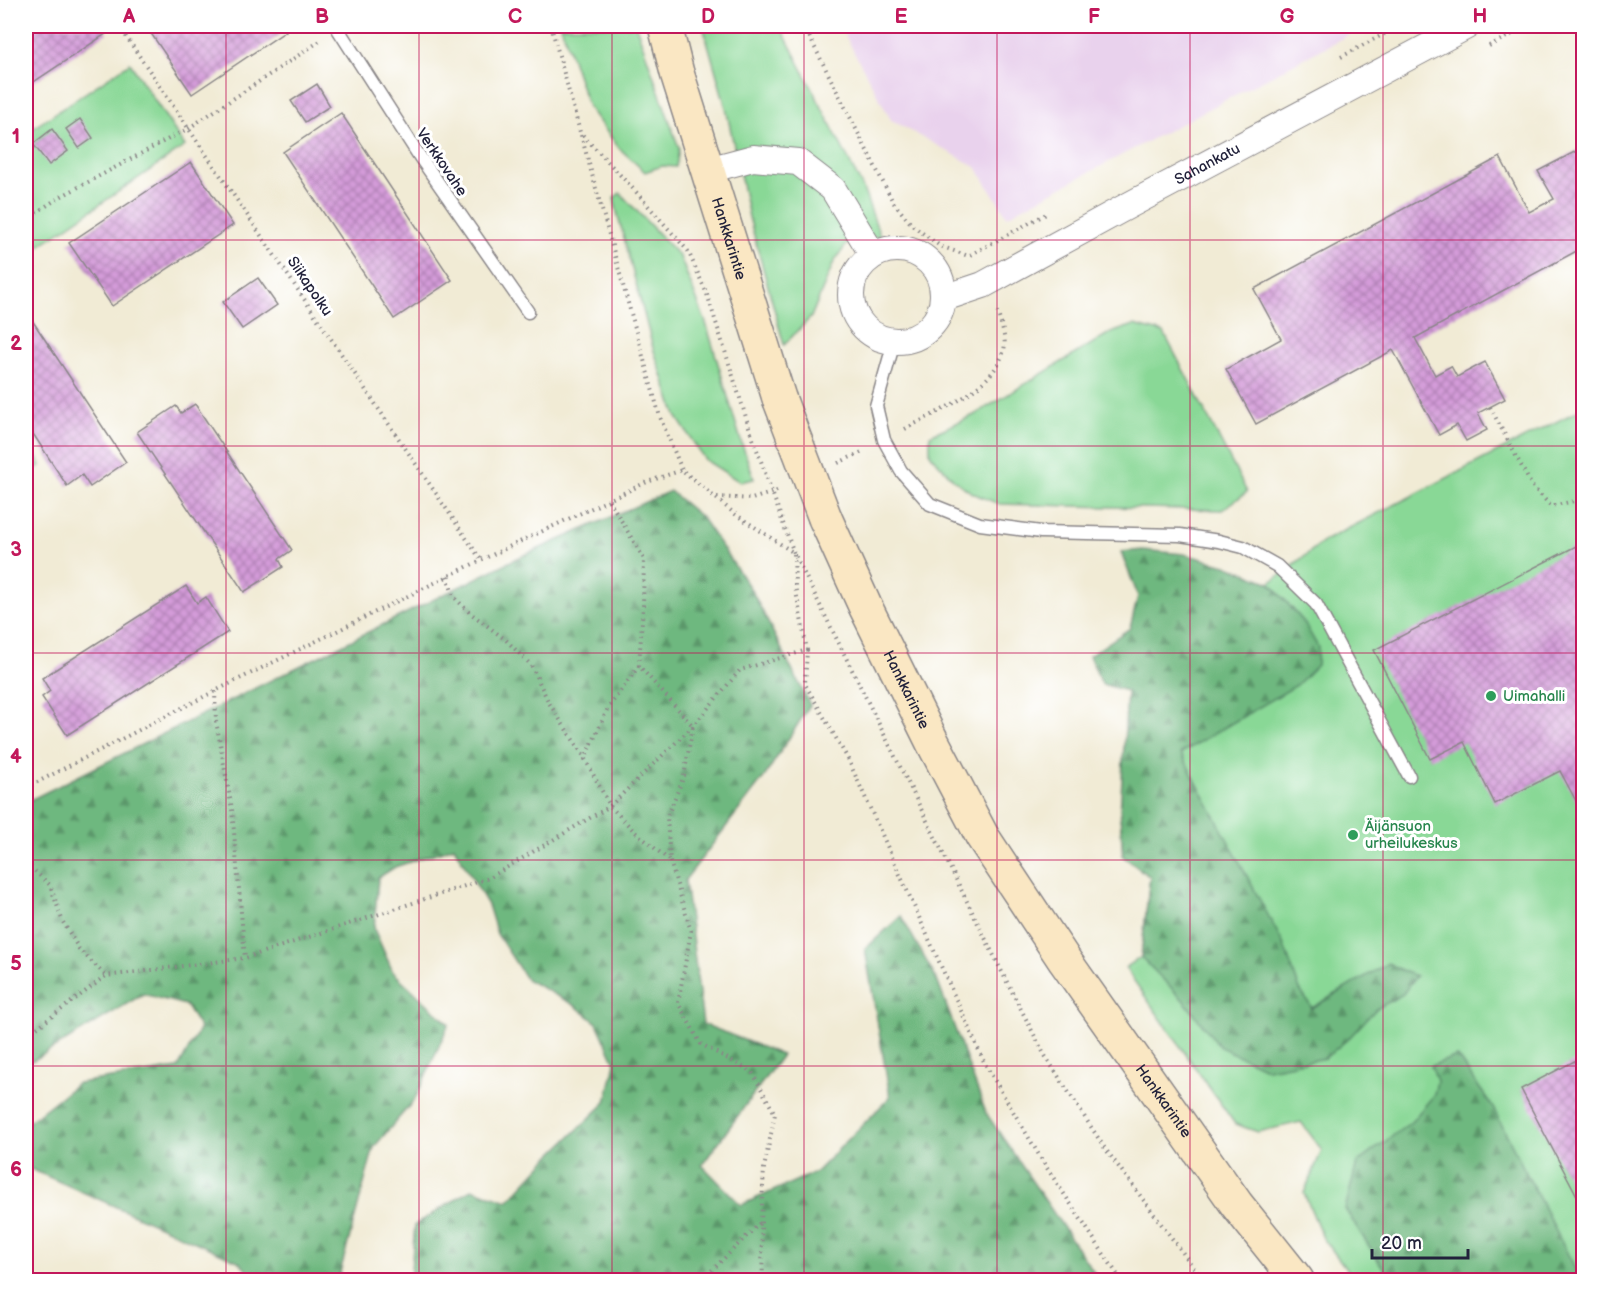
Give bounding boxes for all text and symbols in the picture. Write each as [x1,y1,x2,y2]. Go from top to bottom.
text: A [122,5,136,29]
text: B [315,5,329,29]
text: C [508,5,522,29]
text: D [701,5,715,29]
text: E [895,5,908,29]
text: F [1088,5,1100,29]
text: G [1280,5,1295,29]
text: H [1473,5,1487,29]
text: 1 [12,125,20,149]
street label: Verkkovahe [412,125,471,200]
street label: Sahankatu [1171,139,1243,189]
street label: Hankkarintie [707,195,750,282]
street label: Siikapolku [283,253,336,320]
text: 2 [10,332,22,356]
text: 3 [10,538,22,562]
street label: Hankkarintie [879,647,934,732]
place label: Uimahalli [1503,687,1565,706]
marker: Uimahalli [1484,689,1498,703]
text: 4 [10,745,22,769]
place label: Äijänsuon urheilukeskus [1365,817,1458,853]
marker: Äijänsuon urheilukeskus [1346,828,1360,842]
text: 5 [10,952,22,976]
street label: Hankkarintie [1131,1061,1196,1142]
text: 6 [10,1158,22,1182]
scale bar [1372,1222,1468,1260]
text: 20 m [1381,1233,1422,1254]

